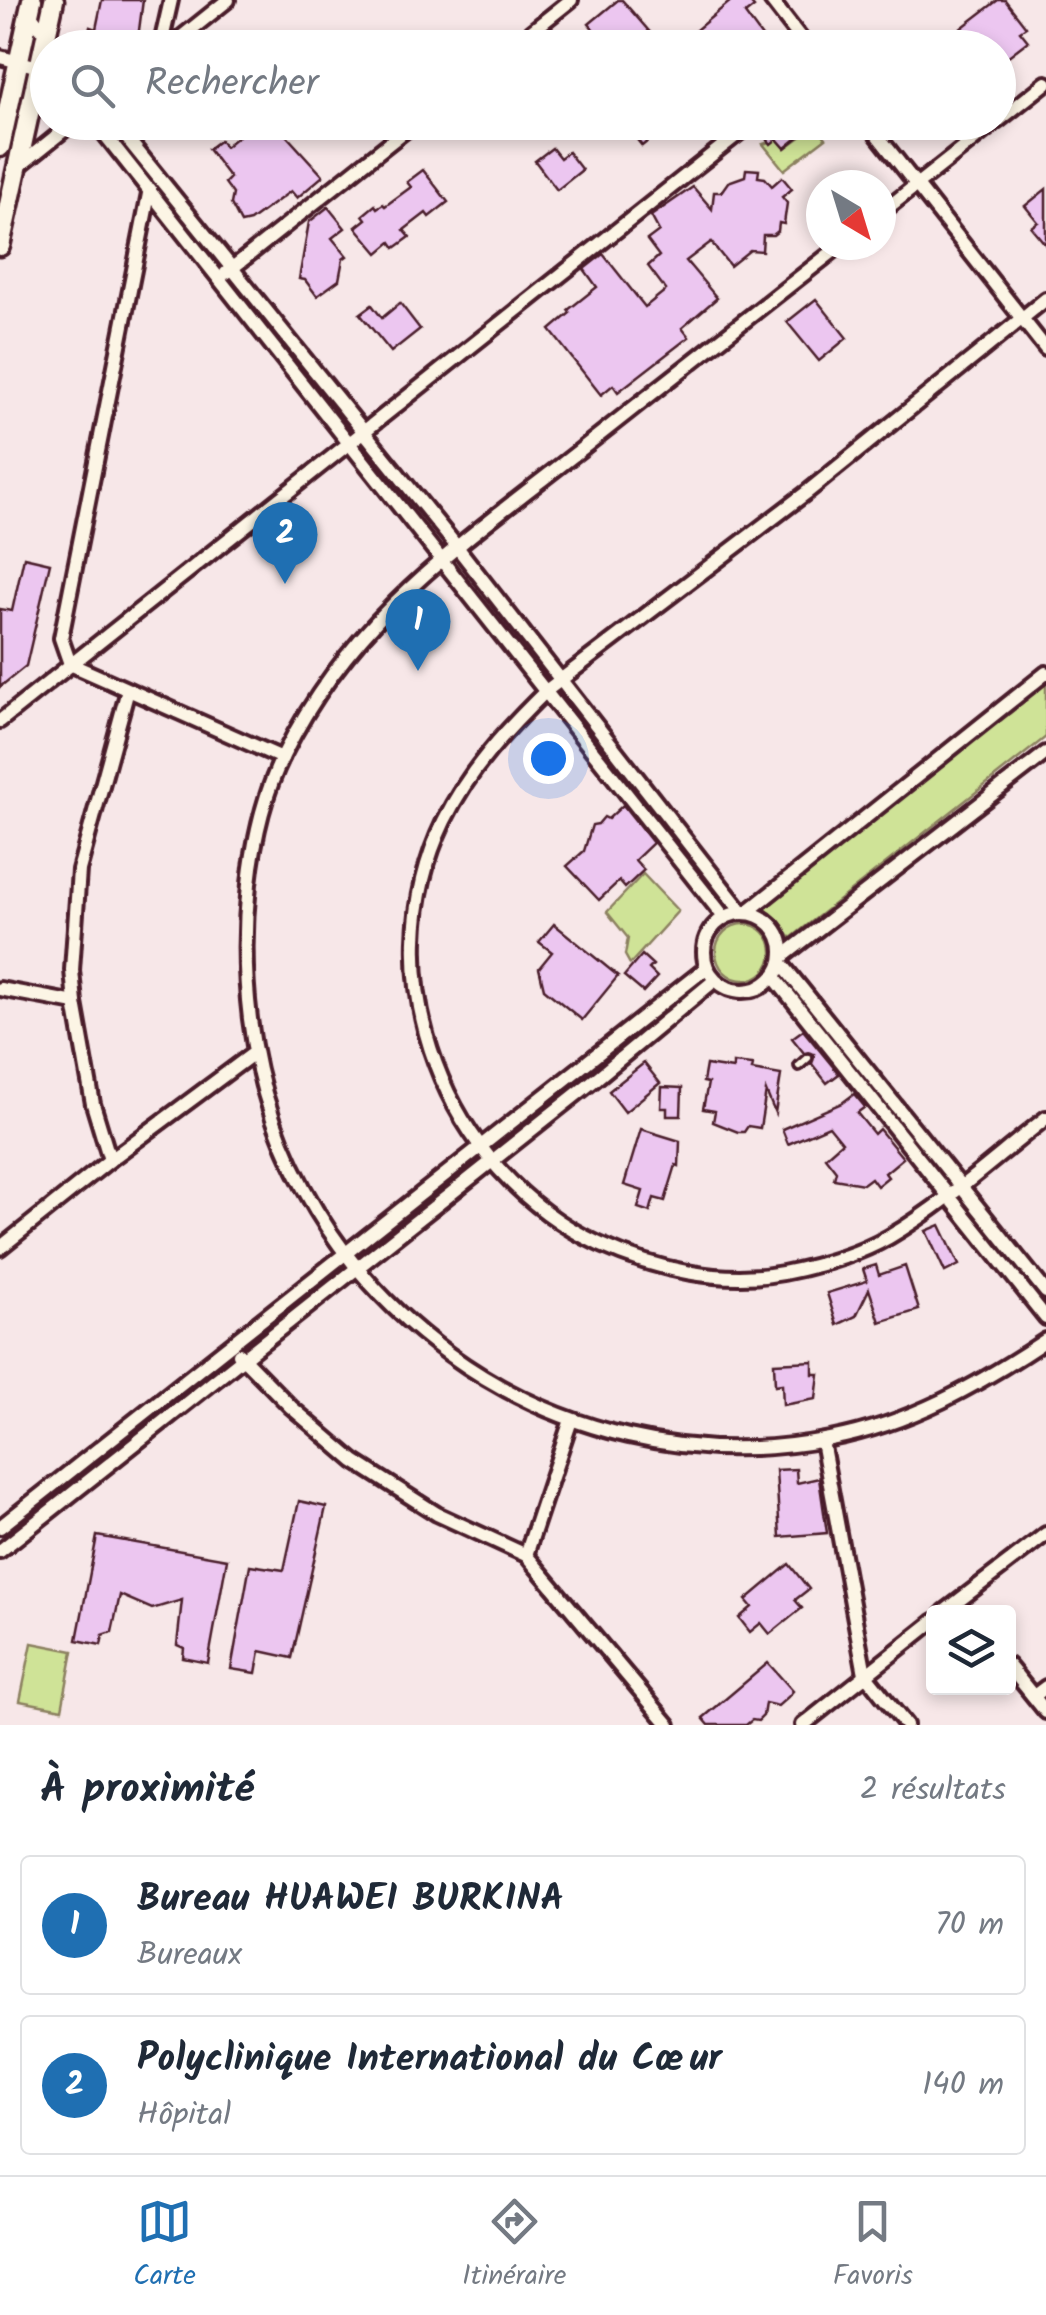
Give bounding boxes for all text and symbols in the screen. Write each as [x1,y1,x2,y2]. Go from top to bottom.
search box [30,30,1016,140]
text: Rechercher [145,55,318,115]
icon: search [65,58,120,113]
north arrow [806,170,896,260]
pin: 2 [252,502,318,584]
pin: 1 [386,588,450,671]
your location [523,733,574,784]
map controls [926,1605,1016,1695]
button: layers [926,1605,1016,1695]
text: À proximité [40,1757,254,1824]
text: 2 résultats [860,1765,1006,1816]
text: Bureau HUAWEI BURKINA [137,1870,564,1930]
text: 1 [70,1900,79,1951]
text: 70 m [935,1900,1004,1951]
text: Bureaux [137,1930,242,1981]
text: Polyclinique International du Cœur [137,2030,722,2090]
text: 2 [65,2060,84,2111]
text: 140 m [922,2060,1004,2111]
text: Hôpital [137,2090,231,2141]
tab: Carte [133,2194,196,2299]
tab: Itinéraire [462,2194,566,2299]
tab: Favoris [833,2194,913,2299]

